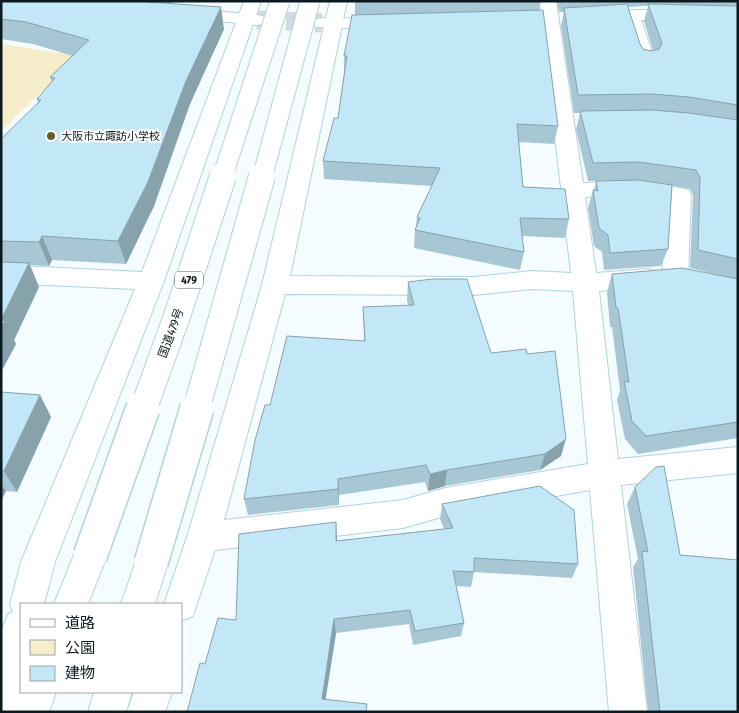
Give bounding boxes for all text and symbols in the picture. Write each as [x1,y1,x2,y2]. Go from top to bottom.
marker: 大阪市立諏訪小学校 [45,130,57,142]
place label: 大阪市立諏訪小学校 [61,130,160,143]
road number: 479 [175,272,203,288]
street label: 国道479号 [156,306,186,360]
legend [20,603,182,693]
text: 道路 [65,614,95,632]
text: 公園 [65,639,95,657]
text: 建物 [65,664,95,682]

